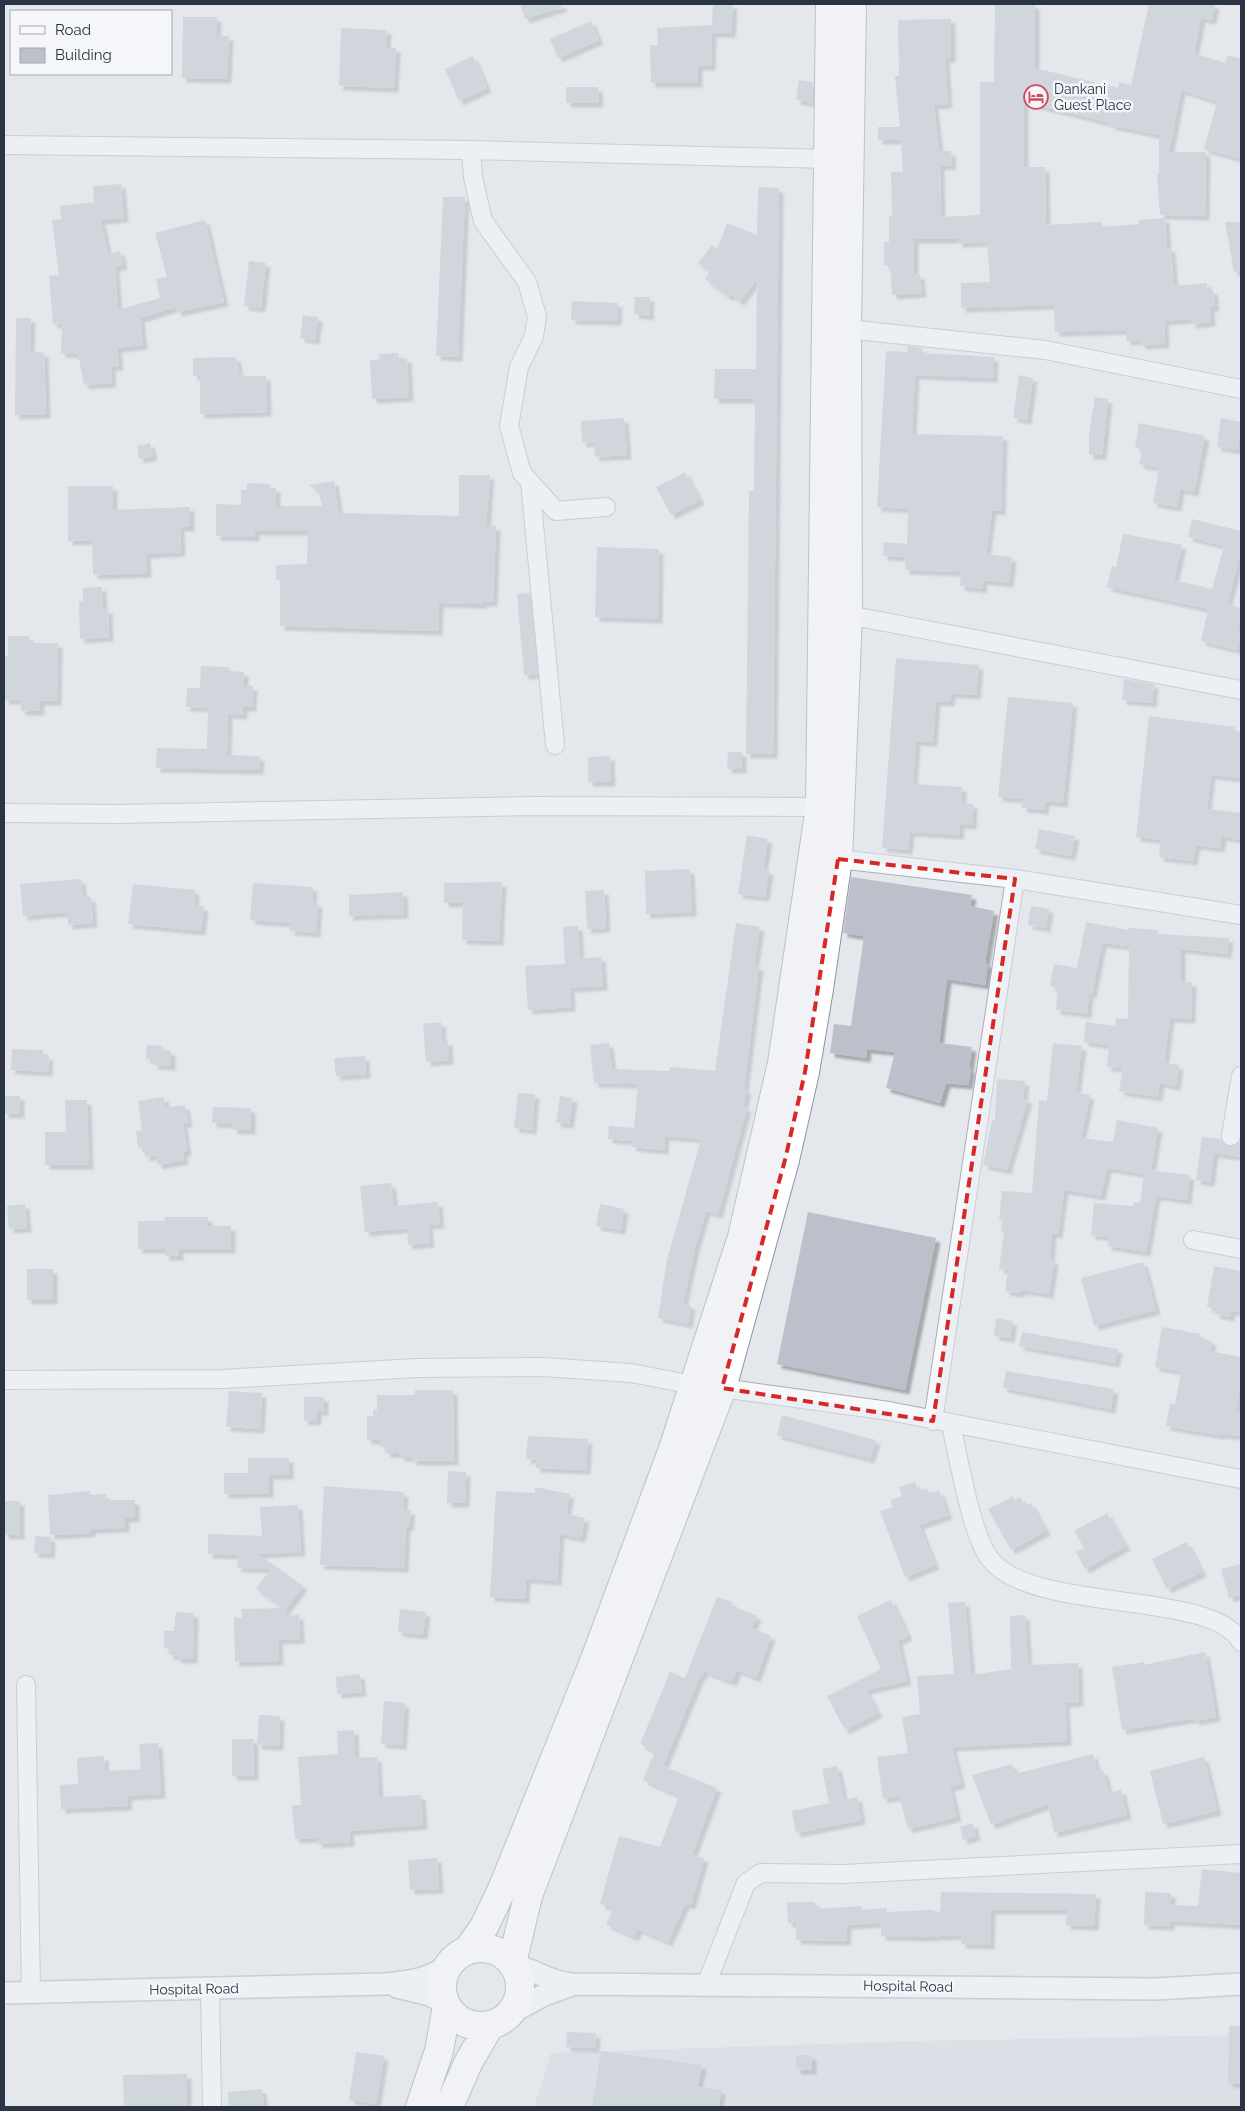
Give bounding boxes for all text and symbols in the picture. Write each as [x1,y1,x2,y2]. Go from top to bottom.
legend [10,10,172,75]
text: Road [55,21,91,39]
text: Building [55,46,112,64]
place label: Dankani Guest Place [1054,81,1132,113]
hotel icon: Dankani Guest Place [1023,84,1049,110]
street label: Hospital Road [863,1977,953,1995]
street label: Hospital Road [149,1980,239,1998]

